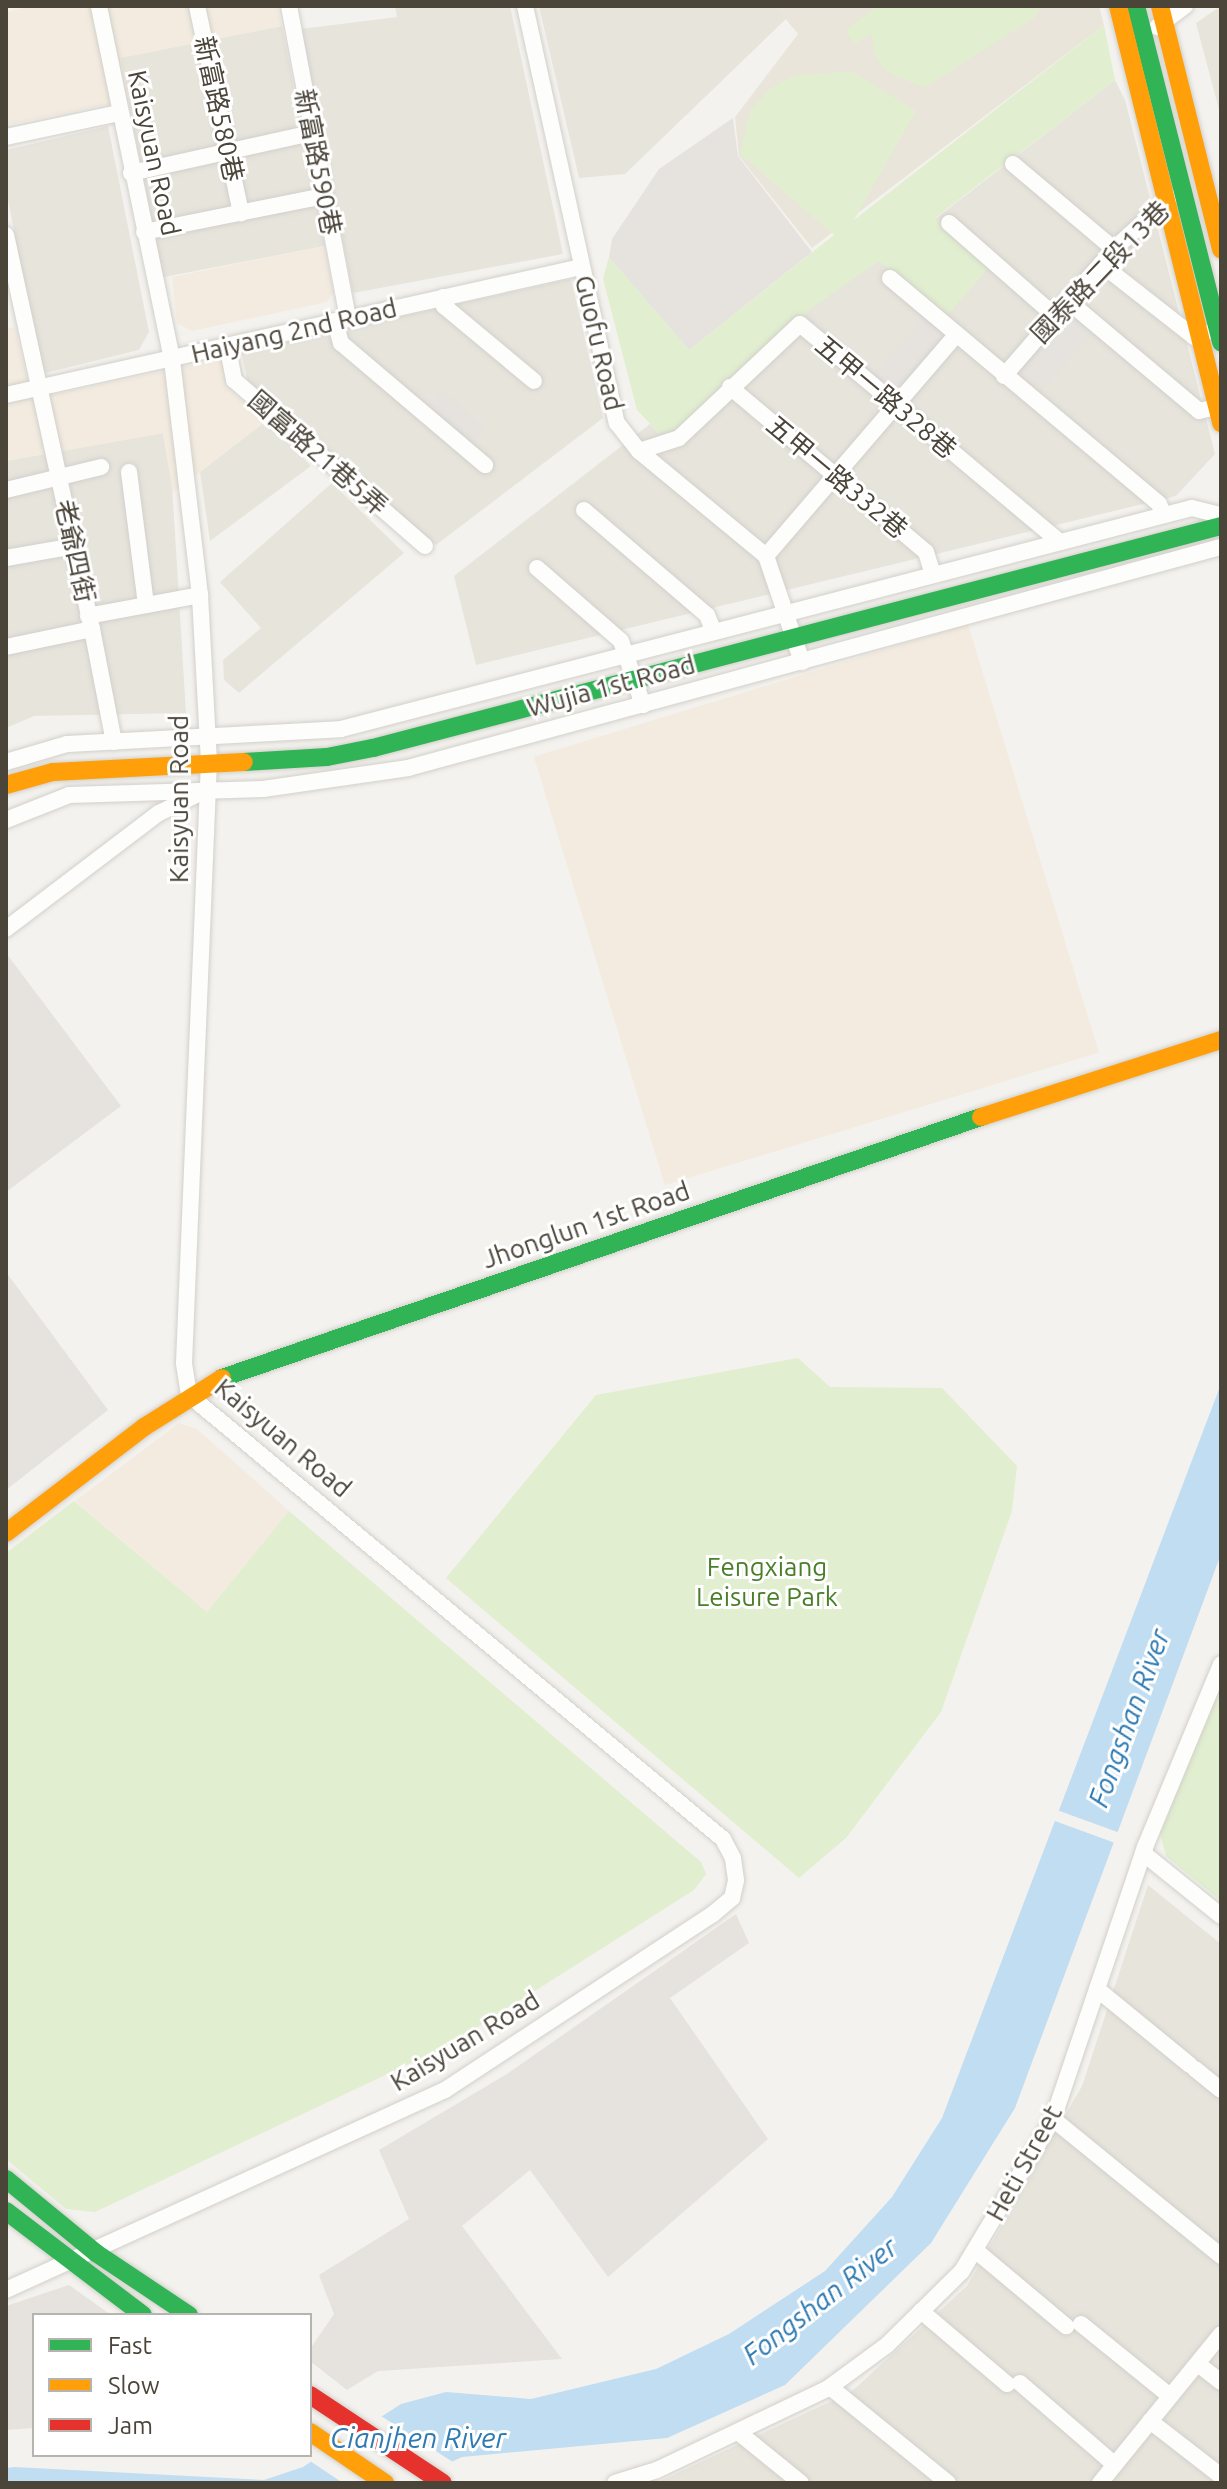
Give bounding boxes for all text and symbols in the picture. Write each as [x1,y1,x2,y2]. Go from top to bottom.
street label: 新富路580巷 [188,33,250,185]
street label: Kaisyuan Road [121,67,187,239]
street label: 新富路590巷 [289,86,347,238]
street label: 國泰路二段13巷 [1024,195,1176,349]
street label: Guofu Road [568,272,630,414]
street label: Haiyang 2nd Road [188,292,400,370]
street label: 五甲一路328巷 [809,329,963,465]
street label: 國富路21巷5弄 [242,384,394,522]
street label: 五甲一路332巷 [760,409,914,545]
street label: 老爺四街 [49,497,101,605]
street label: Wujia 1st Road [524,649,698,723]
street label: Kaisyuan Road [163,715,195,883]
street label: Jhonglun 1st Road [478,1175,694,1275]
street label: Kaisyuan Road [209,1372,357,1504]
park label: Fengxiang Leisure Park [696,1551,838,1612]
water label: Fongshan River [1081,1624,1177,1812]
street label: Kaisyuan Road [385,1984,545,2098]
street label: Heti Street [979,2100,1069,2226]
water label: Fongshan River [736,2230,904,2372]
legend [32,2313,312,2457]
text: Fast [108,2332,152,2359]
text: Slow [108,2372,160,2399]
text: Jam [108,2412,153,2439]
water label: Cianjhen River [330,2421,506,2455]

